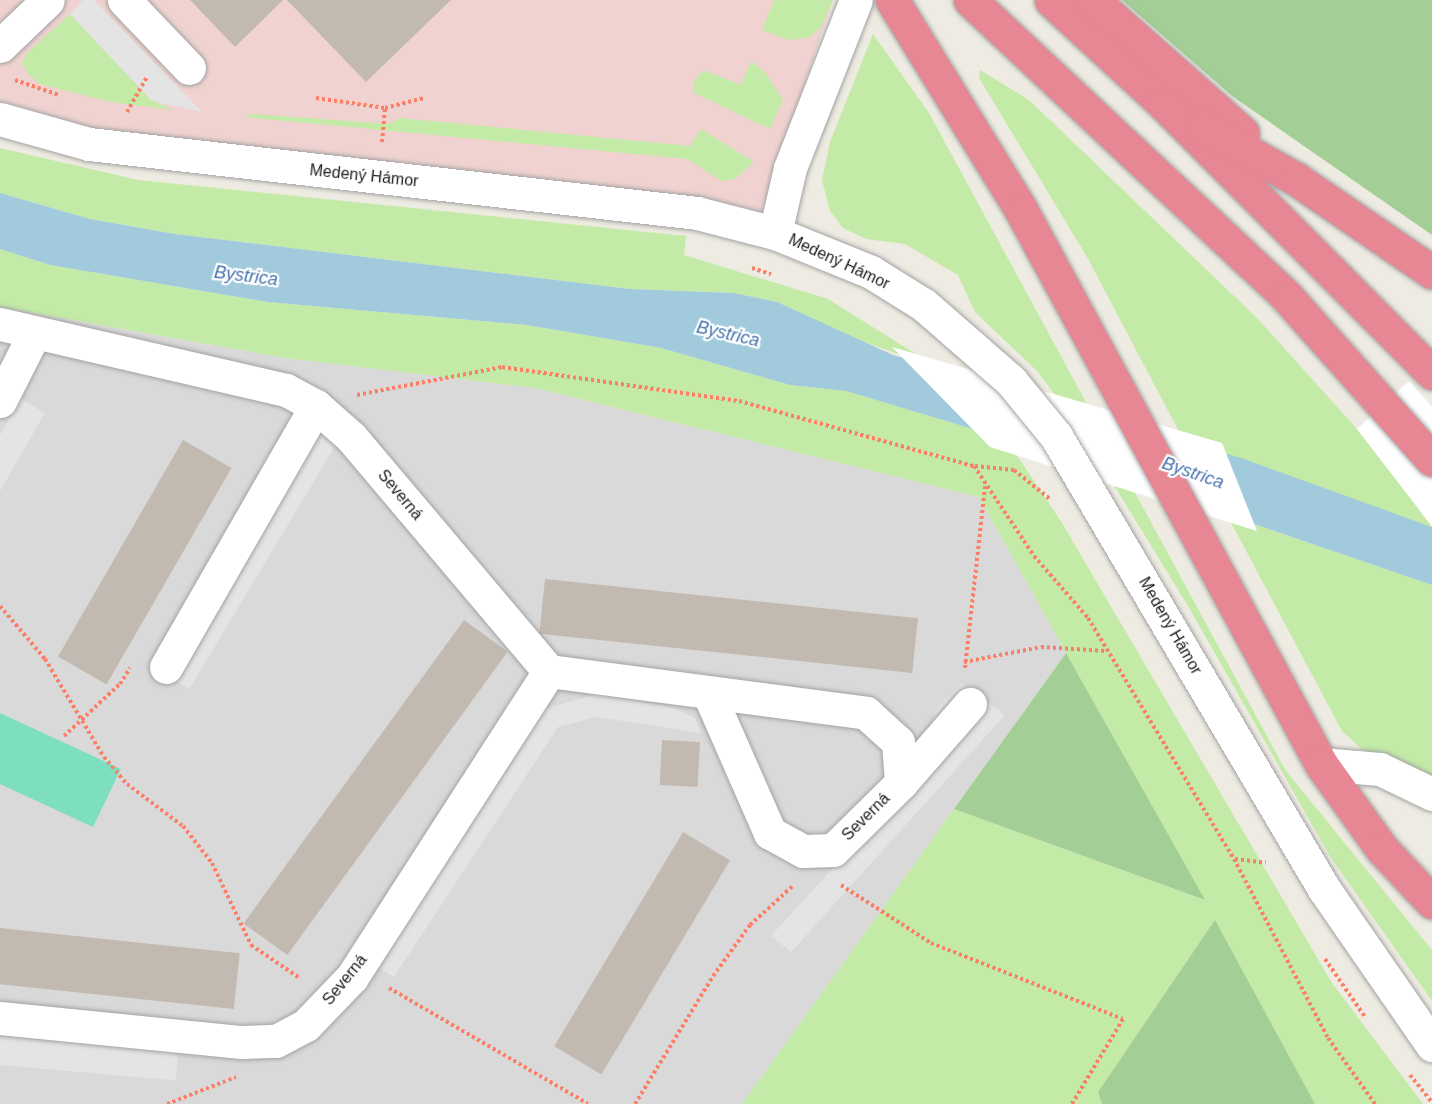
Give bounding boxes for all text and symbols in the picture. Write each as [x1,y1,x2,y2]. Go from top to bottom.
street label: Medený Hámor [309,161,419,191]
street label: Medený Hámor [785,230,893,294]
water label: Bystrica [213,261,279,291]
water label: Bystrica [694,316,762,352]
water label: Bystrica [1159,452,1227,494]
street label: Severná [373,466,427,524]
street label: Medený Hámor [1134,574,1206,678]
street label: Severná [838,789,894,845]
street label: Severná [319,951,371,1009]

